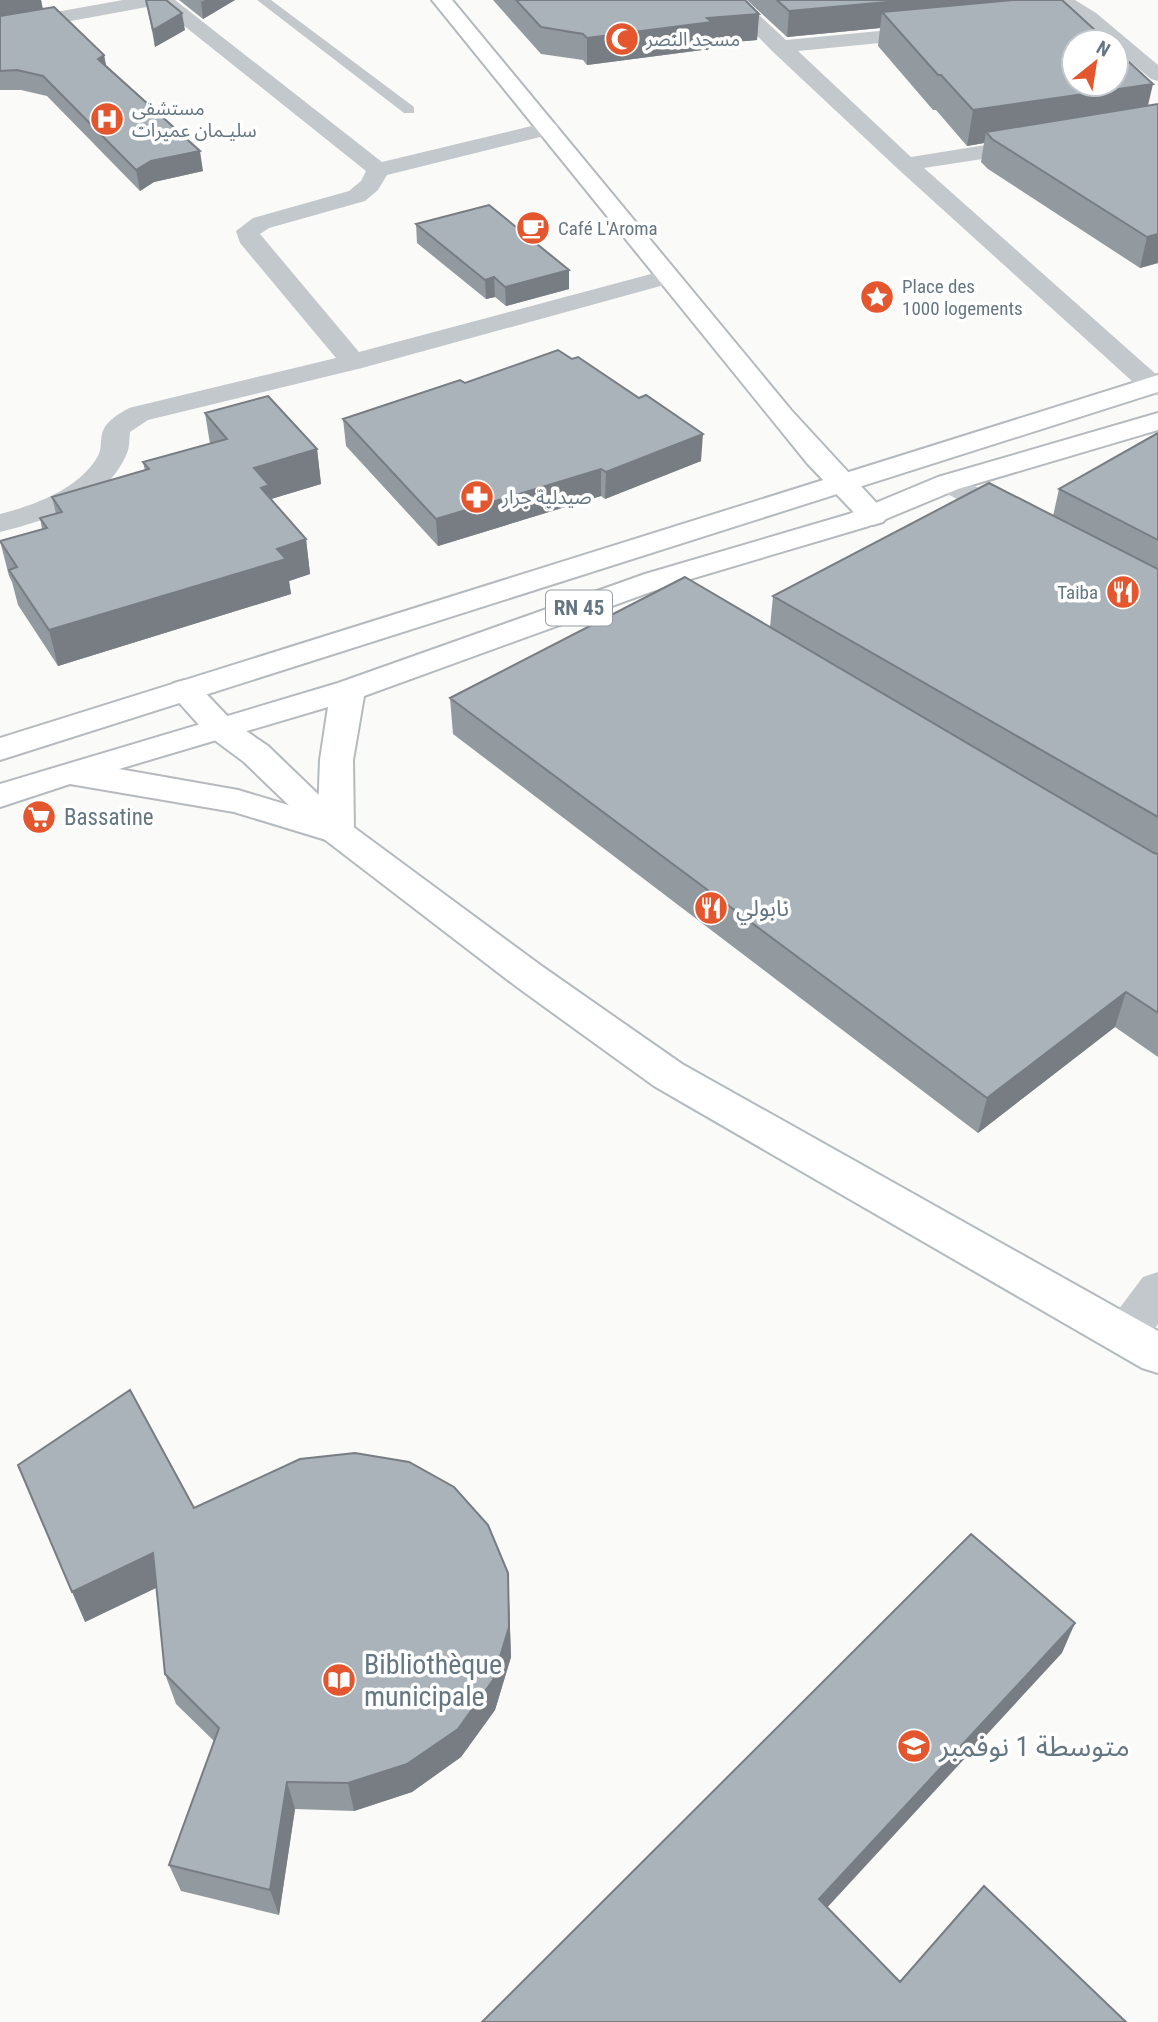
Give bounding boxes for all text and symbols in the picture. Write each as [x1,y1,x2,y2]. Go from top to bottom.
mosque icon: مسجد النصر [603,20,641,58]
place label: مسجد النصر [645,28,740,51]
north arrow [1060,28,1130,98]
text: N [1092,36,1114,62]
place label: مستشفى سليـمان عميرات [132,97,257,142]
hospital icon: مستشفى سليـمان عميرات [88,100,126,138]
cafe icon: Café L'Aroma [514,209,552,247]
place label: Café L'Aroma [558,217,658,240]
place label: Place des 1000 logements [902,275,1023,320]
place icon: Place des 1000 logements [858,278,896,316]
pharmacy icon: صيدلية جرار [458,478,496,516]
place label: صيدلية جرار [501,486,592,509]
restaurant icon: Taiba [1104,573,1142,611]
place label: Taiba [1057,581,1098,604]
road number: RN 45 [546,590,612,626]
supermarket icon: Bassatine [20,798,58,836]
place label: Bassatine [64,804,154,831]
restaurant icon: نابولي [692,889,730,927]
place label: نابولي [736,895,789,925]
place label: Bibliothèque municipale [364,1648,502,1713]
library icon: Bibliothèque municipale [320,1661,358,1699]
school or university icon: متوسطة 1 نوفمبر [895,1727,933,1765]
place label: متوسطة 1 نوفمبر [938,1730,1130,1763]

